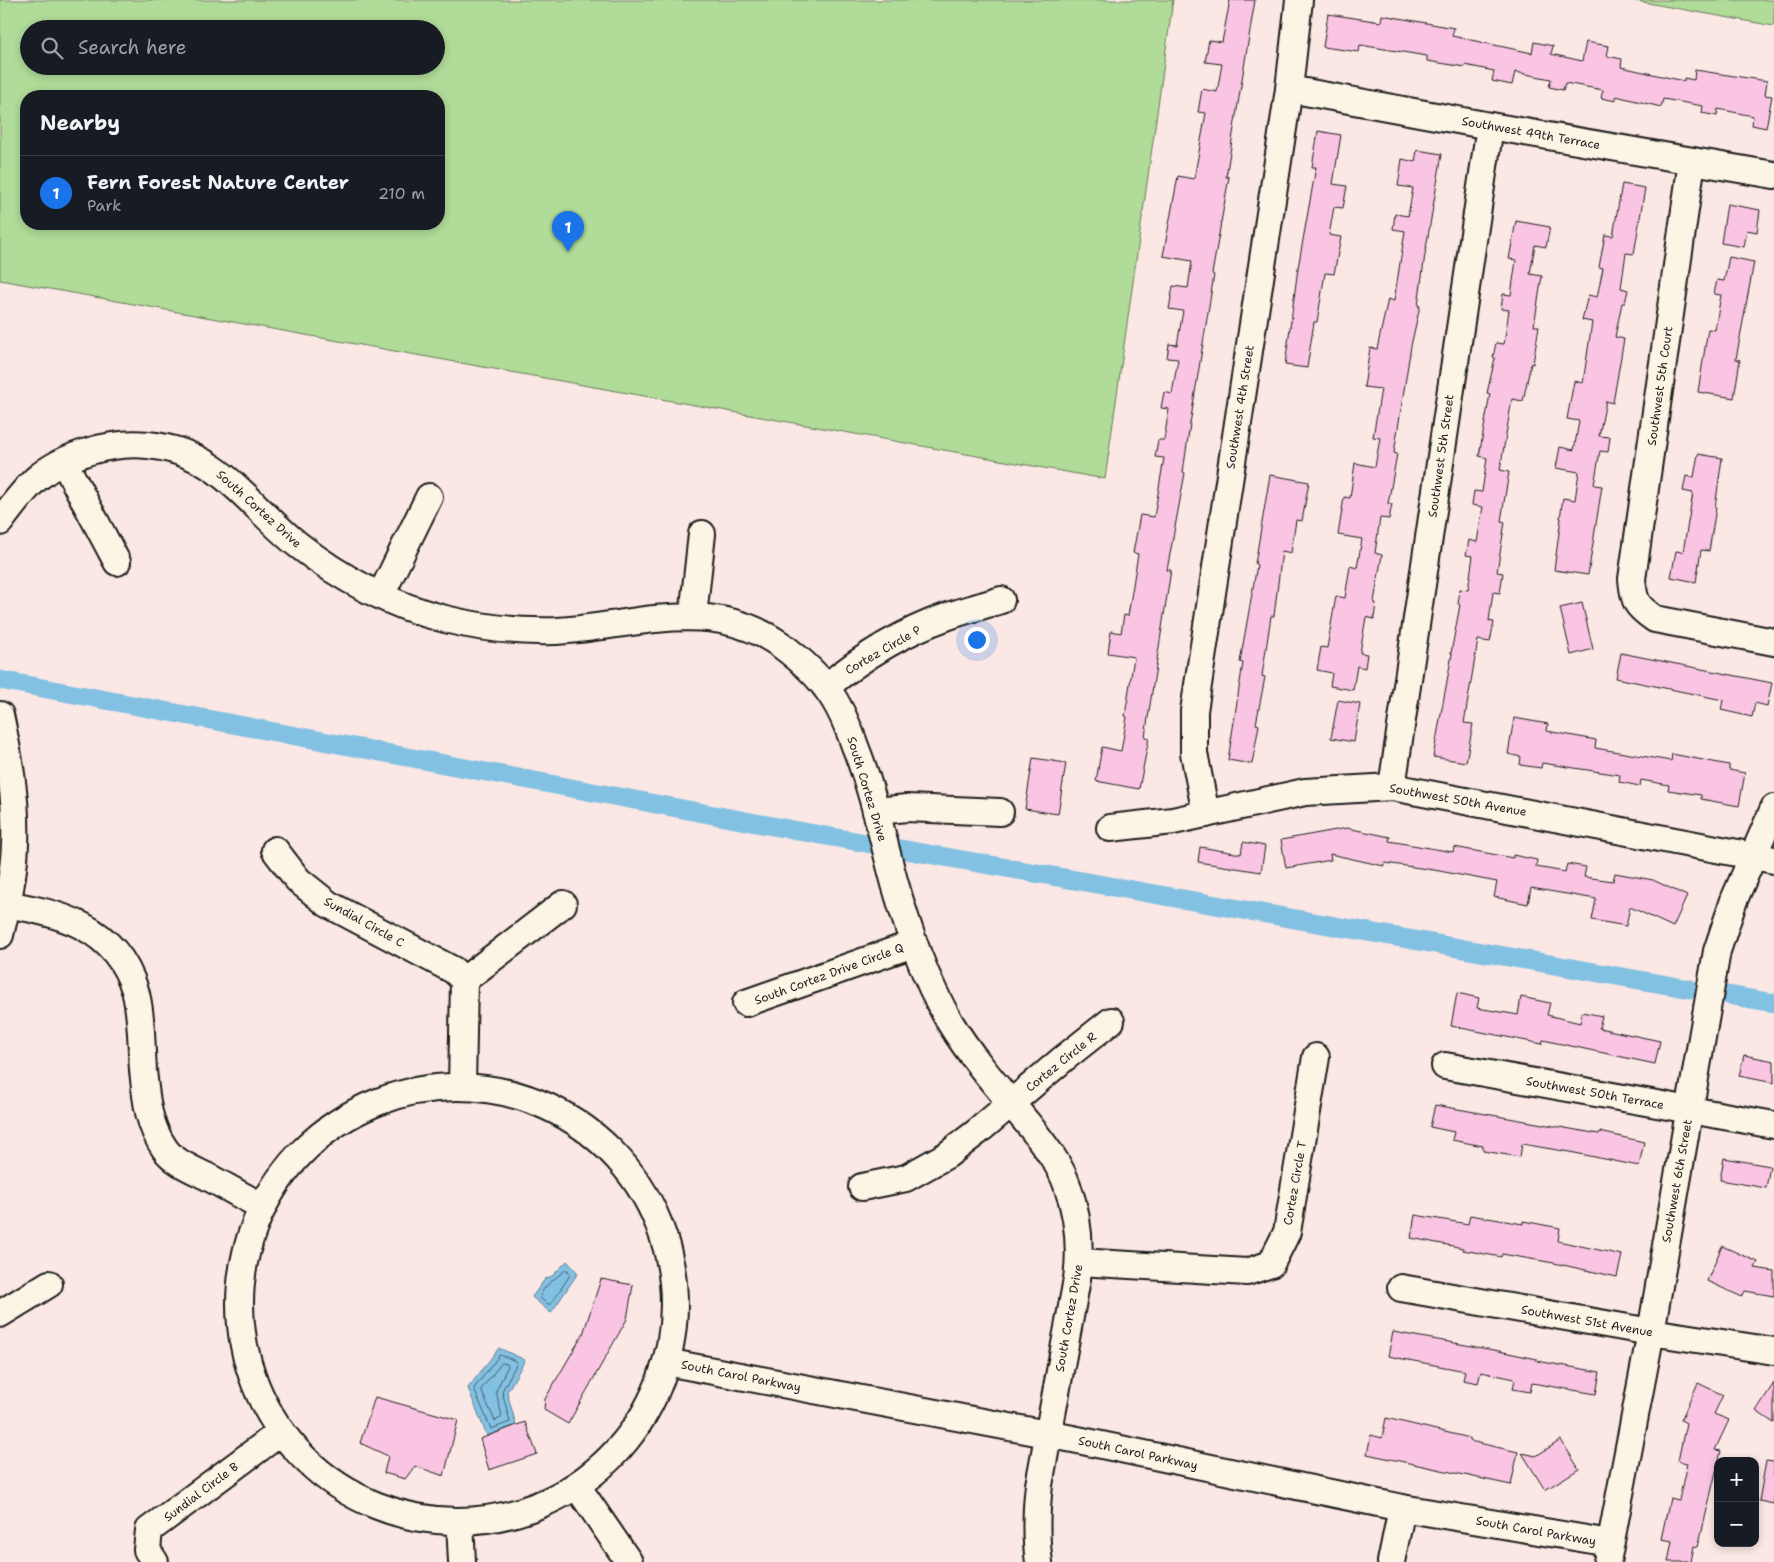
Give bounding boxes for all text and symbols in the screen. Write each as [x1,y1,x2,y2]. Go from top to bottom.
search box [20,20,445,75]
icon: search [38,34,66,62]
text: Search here [78,35,187,60]
text: Nearby [40,109,120,137]
street label: Southwest 49th Terrace [1460,113,1602,153]
text: Fern Forest Nature Center [87,170,349,195]
text: 1 [52,183,60,204]
text: 210 m [378,183,425,204]
text: Park [87,195,121,216]
pin: 1 [552,211,584,252]
street label: Southwest 5th Court [1644,325,1676,447]
street label: Southwest 4th Street [1222,344,1258,470]
street label: Southwest 5th Street [1424,393,1458,519]
street label: South Cortez Drive [213,467,305,552]
street label: Cortez Circle P [842,622,924,678]
your location [964,627,990,653]
street label: South Cortez Drive [843,735,891,844]
street label: Southwest 50th Avenue [1388,780,1528,820]
street label: Sundial Circle C [321,893,407,951]
street label: South Cortez Drive Circle Q [752,940,906,1008]
street label: Cortez Circle R [1022,1029,1100,1095]
street label: Southwest 50th Terrace [1525,1073,1665,1113]
street label: Southwest 6th Street [1658,1118,1696,1244]
street label: Cortez Circle T [1280,1139,1310,1226]
street label: South Cortez Drive [1052,1263,1086,1373]
street label: Southwest 51st Avenue [1520,1302,1654,1341]
street label: South Carol Parkway [680,1357,802,1395]
street label: South Carol Parkway [1077,1433,1199,1474]
map controls [1714,1457,1759,1547]
button: + [1714,1457,1759,1502]
street label: Sundial Circle B [161,1459,241,1525]
button: − [1714,1502,1759,1547]
street label: South Carol Parkway [1475,1513,1597,1549]

